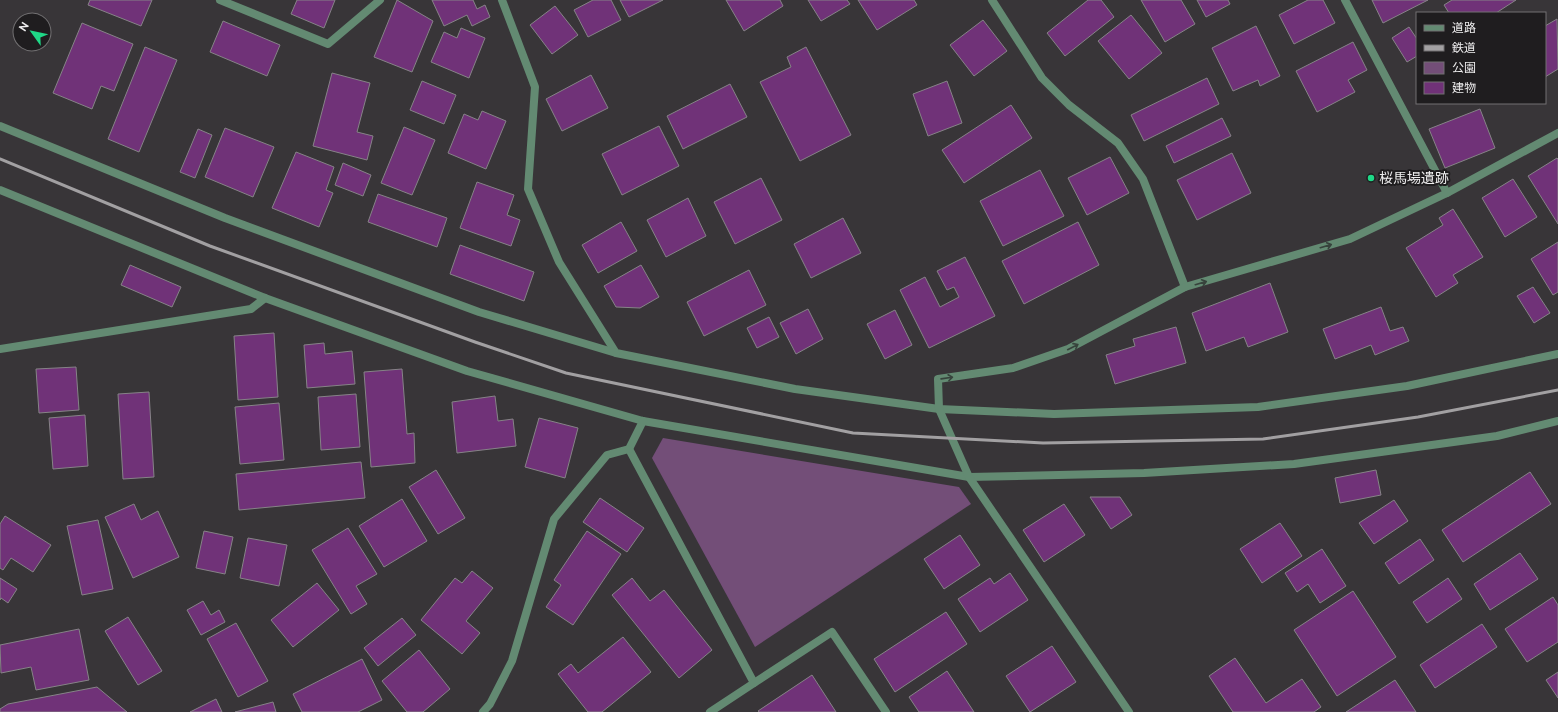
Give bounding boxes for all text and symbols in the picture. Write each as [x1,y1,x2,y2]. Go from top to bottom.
north arrow [12,12,52,52]
legend [1416,12,1546,104]
text: N [16,20,32,34]
text: 道路 [1452,21,1476,35]
text: 鉄道 [1452,41,1476,55]
text: 公園 [1452,61,1476,75]
text: 建物 [1452,81,1476,95]
place label: 桜馬場遺跡 [1379,170,1449,186]
marker: 桜馬場遺跡 [1366,173,1376,183]
one-way arrow [1319,242,1332,249]
one-way arrow [1195,279,1208,286]
one-way arrow [1067,343,1079,350]
one-way arrow [940,374,953,382]

